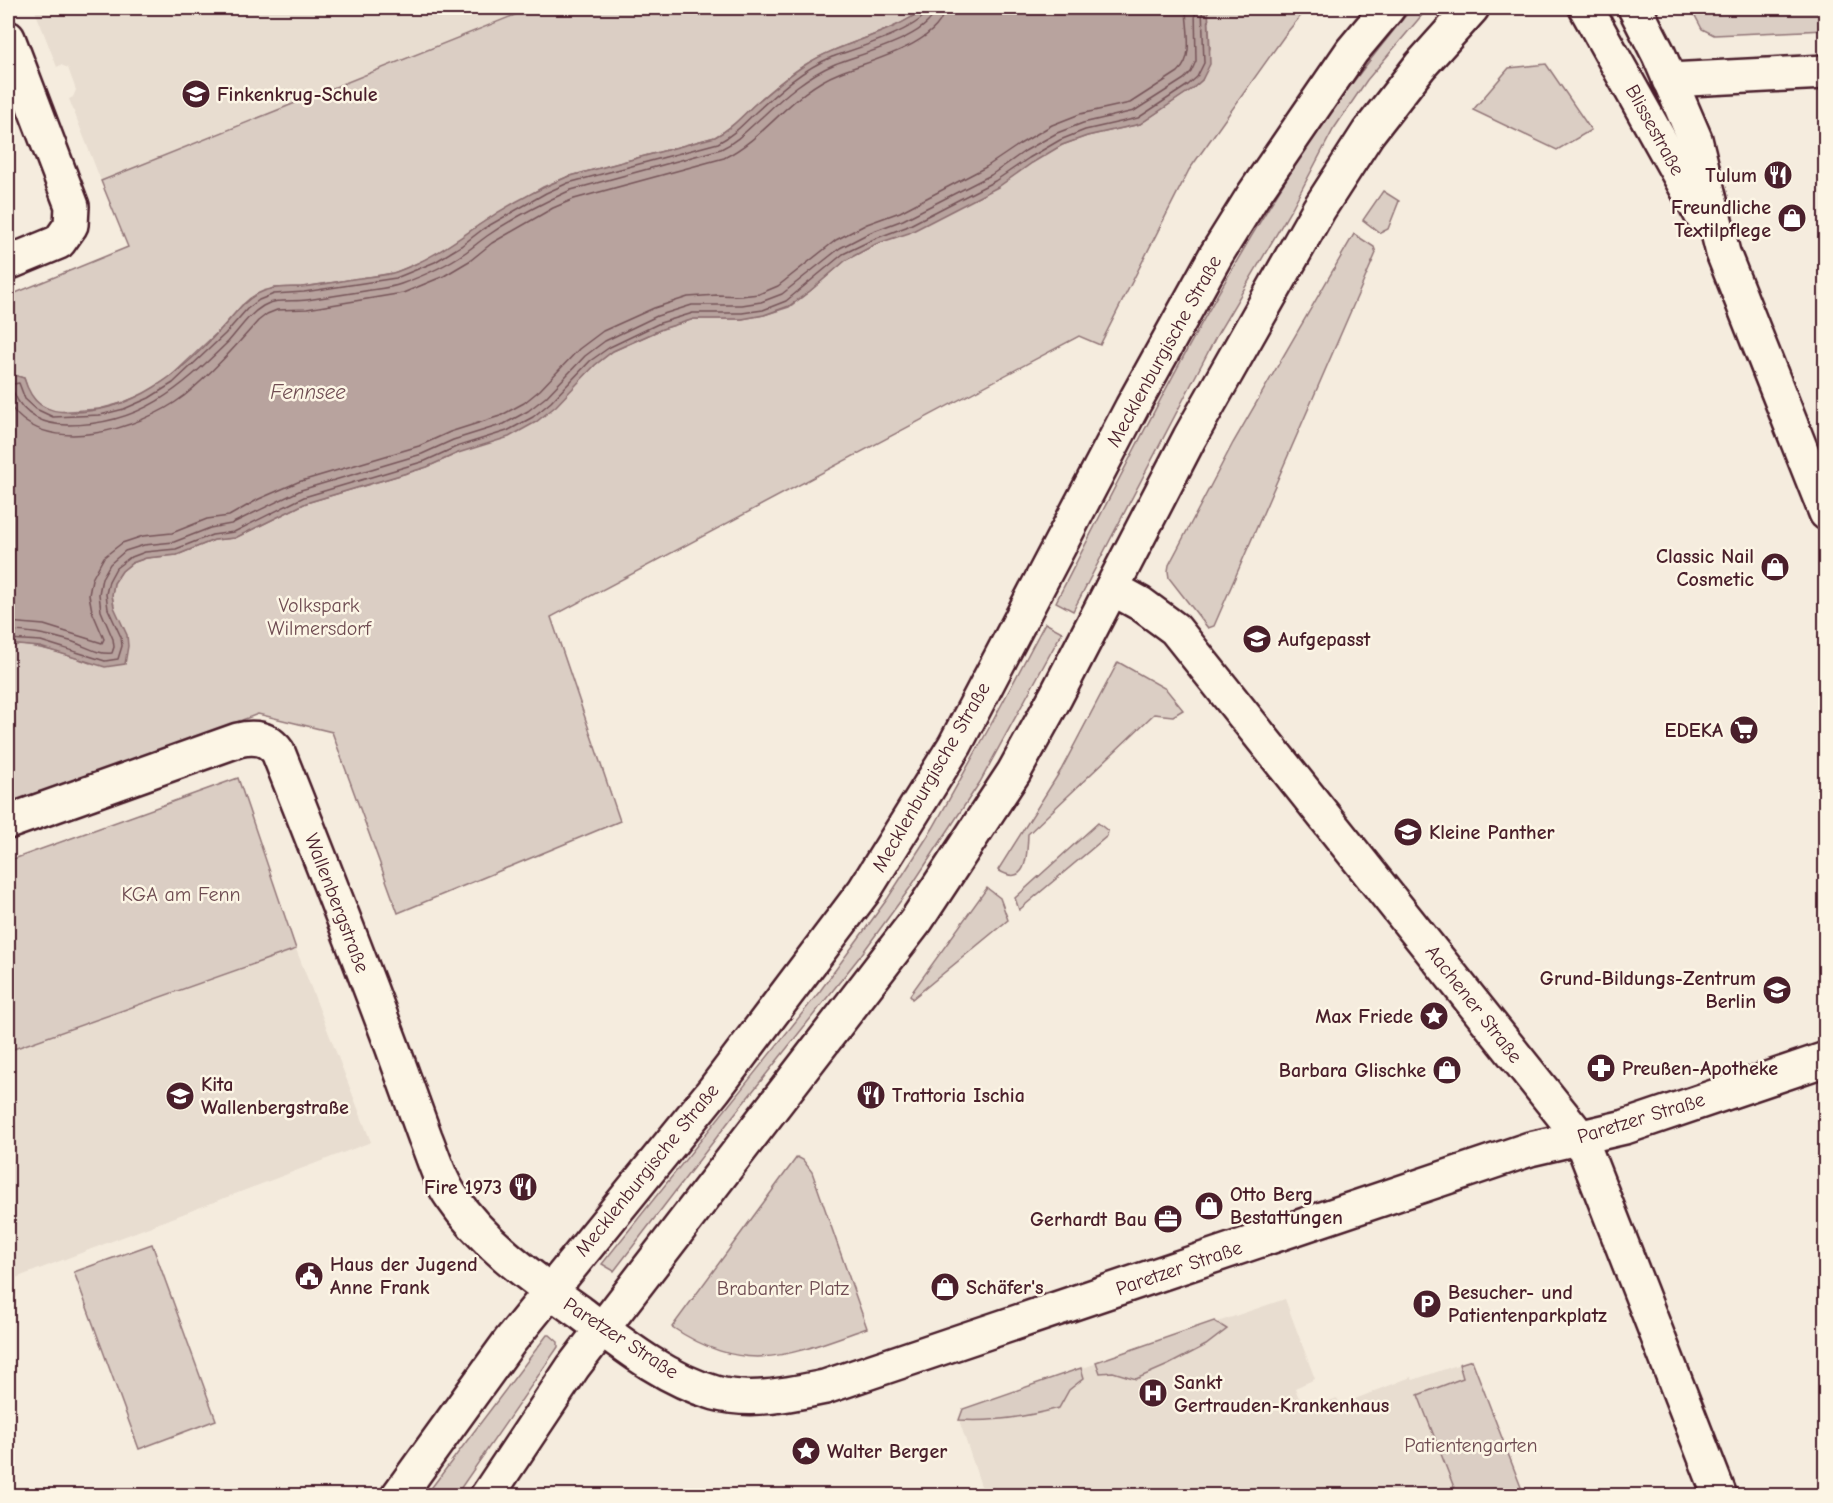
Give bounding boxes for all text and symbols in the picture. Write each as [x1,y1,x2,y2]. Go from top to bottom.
school or university icon: Finkenkrug-Schule [180,78,212,110]
street label: Blissestraße [1621,81,1689,179]
place label: Finkenkrug-Schule [217,83,378,106]
restaurant icon: Tulum [1762,159,1794,191]
place label: Tulum [1705,164,1757,187]
place label: Freundliche Textilpflege [1671,196,1771,242]
shop icon: Freundliche Textilpflege [1776,202,1808,234]
street label: Mecklenburgische Straße [1102,251,1226,451]
water label: Fennsee [270,380,346,404]
place label: Classic Nail Cosmetic [1656,545,1755,591]
shop icon: Classic Nail Cosmetic [1759,551,1791,583]
park label: Volkspark Wilmersdorf [267,594,372,640]
school or university icon: Aufgepasst [1241,623,1273,655]
place label: Aufgepasst [1278,628,1371,651]
street label: Mecklenburgische Straße [867,678,995,876]
supermarket icon: EDEKA [1728,714,1760,746]
place label: EDEKA [1665,719,1723,742]
school or university icon: Kleine Panther [1392,816,1424,848]
place label: Kleine Panther [1429,821,1555,844]
street label: Wallenbergstraße [300,830,374,976]
park label: KGA am Fenn [121,883,241,906]
street label: Aachener Straße [1421,940,1527,1068]
place label: Grund-Bildungs-Zentrum Berlin [1540,967,1756,1013]
school or university icon: Grund-Bildungs-Zentrum Berlin [1761,974,1793,1006]
place icon: Max Friede [1418,1000,1450,1032]
place label: Max Friede [1315,1005,1413,1028]
pharmacy icon: Preußen-Apotheke [1585,1052,1617,1084]
shop icon: Barbara Glischke [1431,1054,1463,1086]
place label: Preußen-Apotheke [1622,1057,1778,1080]
place label: Barbara Glischke [1279,1059,1426,1082]
place label: Kita Wallenbergstraße [201,1073,349,1119]
street label: Mecklenburgische Straße [570,1079,724,1261]
restaurant icon: Trattoria Ischia [855,1079,887,1111]
school or university icon: Kita Wallenbergstraße [164,1080,196,1112]
place label: Trattoria Ischia [892,1084,1025,1107]
street label: Paretzer Straße [1575,1088,1707,1148]
restaurant icon: Fire 1973 [507,1171,539,1203]
place label: Fire 1973 [424,1176,502,1199]
place label: Otto Berg Bestattungen [1230,1183,1343,1229]
shop icon: Otto Berg Bestattungen [1193,1190,1225,1222]
office icon: Gerhardt Bau [1152,1203,1184,1235]
place label: Gerhardt Bau [1030,1208,1147,1231]
street label: Paretzer Straße [1113,1236,1245,1300]
place label: Haus der Jugend Anne Frank [330,1253,478,1299]
public building icon: Haus der Jugend Anne Frank [293,1260,325,1292]
shop icon: Schäfer's [929,1271,961,1303]
place label: Schäfer's [966,1276,1044,1299]
park label: Brabanter Platz [717,1277,850,1300]
place label: Besucher- und Patientenparkplatz [1448,1281,1607,1327]
parking icon: Besucher- und Patientenparkplatz [1411,1288,1443,1320]
street label: Paretzer Straße [559,1292,683,1384]
place label: Sankt Gertrauden-Krankenhaus [1174,1371,1389,1417]
hospital icon: Sankt Gertrauden-Krankenhaus [1137,1377,1169,1409]
park label: Patientengarten [1404,1434,1538,1457]
place icon: Walter Berger [790,1435,822,1467]
place label: Walter Berger [827,1440,947,1463]

